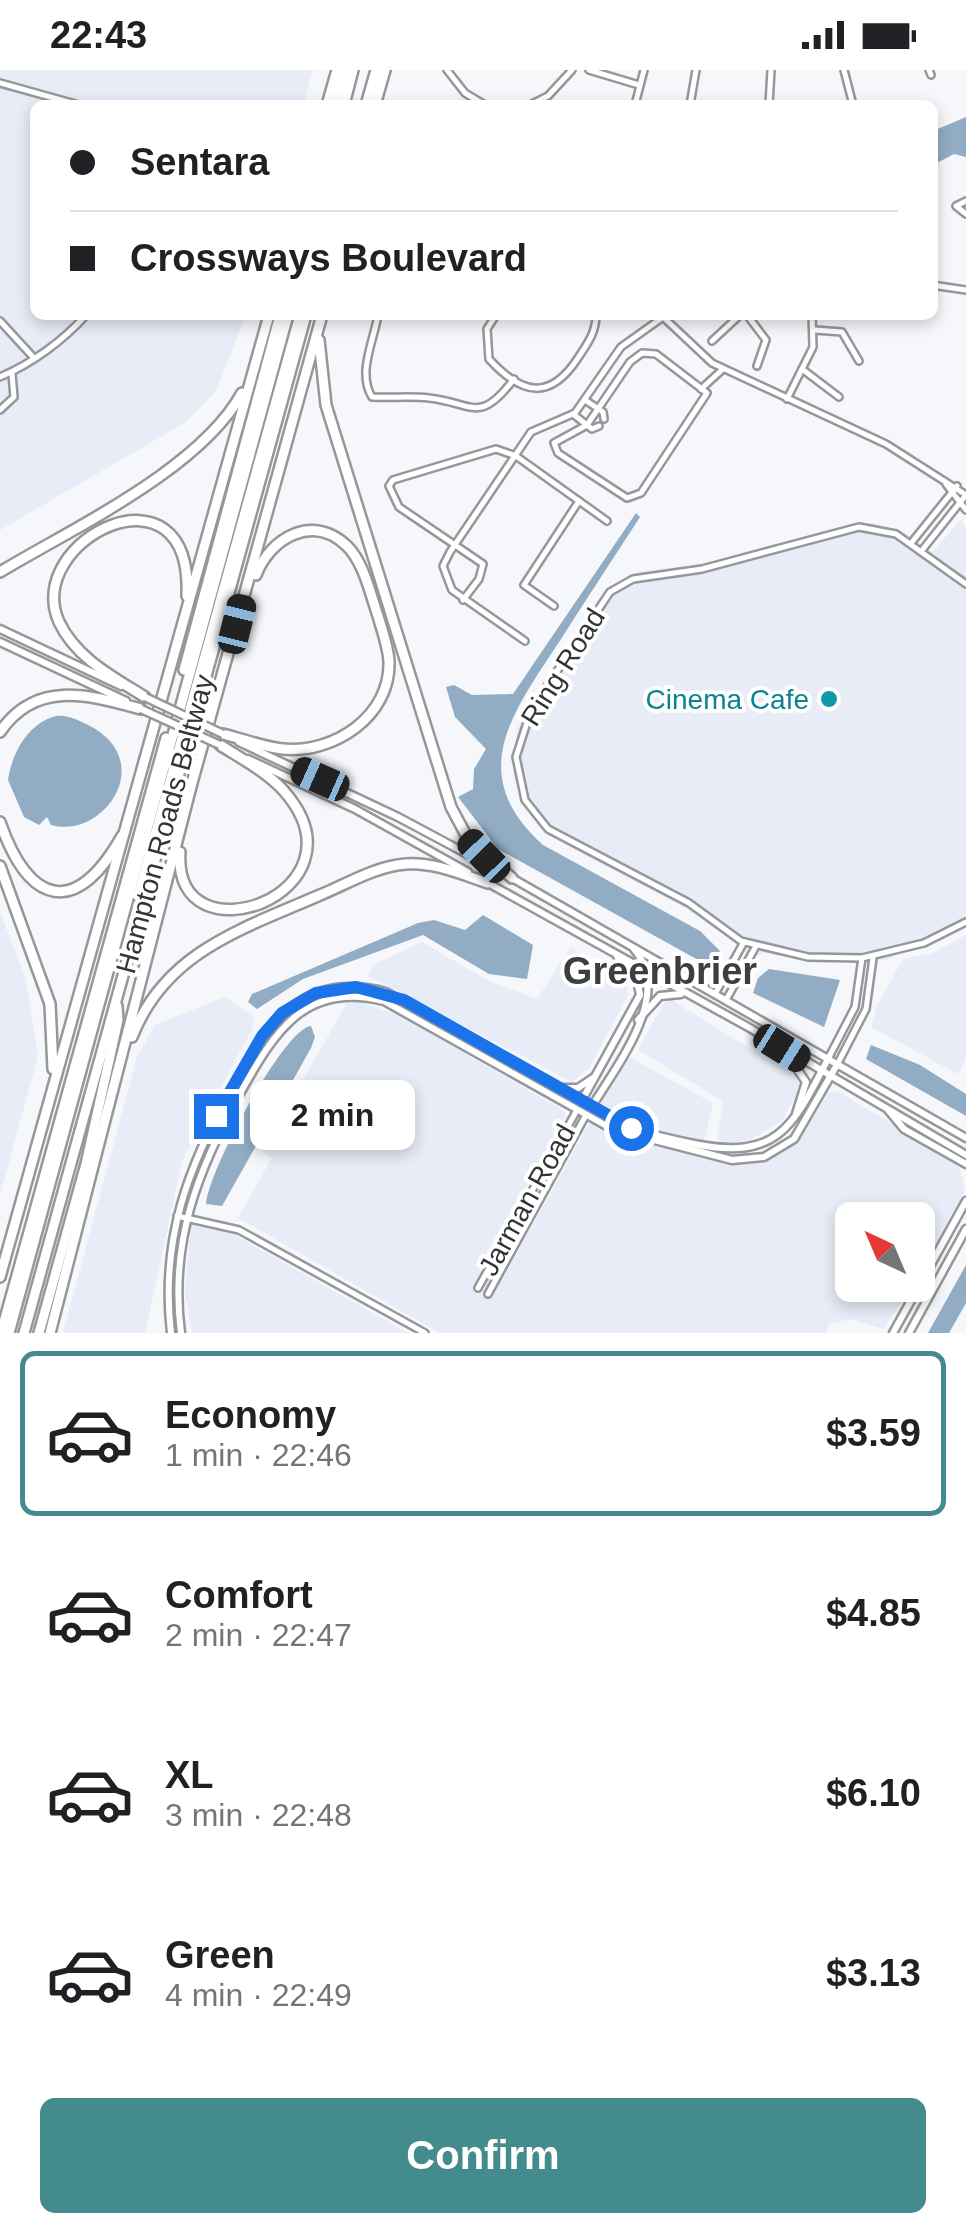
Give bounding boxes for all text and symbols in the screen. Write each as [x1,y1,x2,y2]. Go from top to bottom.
text: 22:43 [50,14,147,56]
text: Sentara [130,141,269,183]
text: Crossways Boulevard [130,237,527,279]
car [215,591,259,657]
street label: Ring Road [515,603,611,731]
street label: Hampton Roads Beltway [110,671,220,977]
place label: Cinema Cafe [646,684,809,715]
marker: Cinema Cafe [818,688,840,710]
car [286,753,354,805]
car [452,824,516,888]
district label: Greenbrier [563,950,757,992]
car [749,1019,815,1077]
callout: 2 min [251,1081,416,1151]
route end [194,1094,239,1139]
text: 2 min [291,1097,374,1133]
route start [609,1106,654,1151]
street label: Jarman Road [473,1119,581,1281]
north arrow [835,1202,935,1302]
map controls [835,1202,935,1302]
icon: car [45,1389,135,1479]
text: Economy [165,1394,336,1436]
text: $3.59 [826,1412,921,1454]
text: 1 min · 22:46 [165,1437,352,1473]
icon: car [45,1569,135,1659]
text: Comfort [165,1574,313,1616]
text: $4.85 [826,1592,921,1634]
text: 2 min · 22:47 [165,1617,352,1653]
icon: car [45,1749,135,1839]
text: XL [165,1754,214,1796]
text: $6.10 [826,1772,921,1814]
text: 3 min · 22:48 [165,1797,352,1833]
icon: car [45,1929,135,2019]
text: Green [165,1934,275,1976]
text: $3.13 [826,1952,921,1994]
text: 4 min · 22:49 [165,1977,352,2013]
button: Confirm [40,2098,926,2213]

